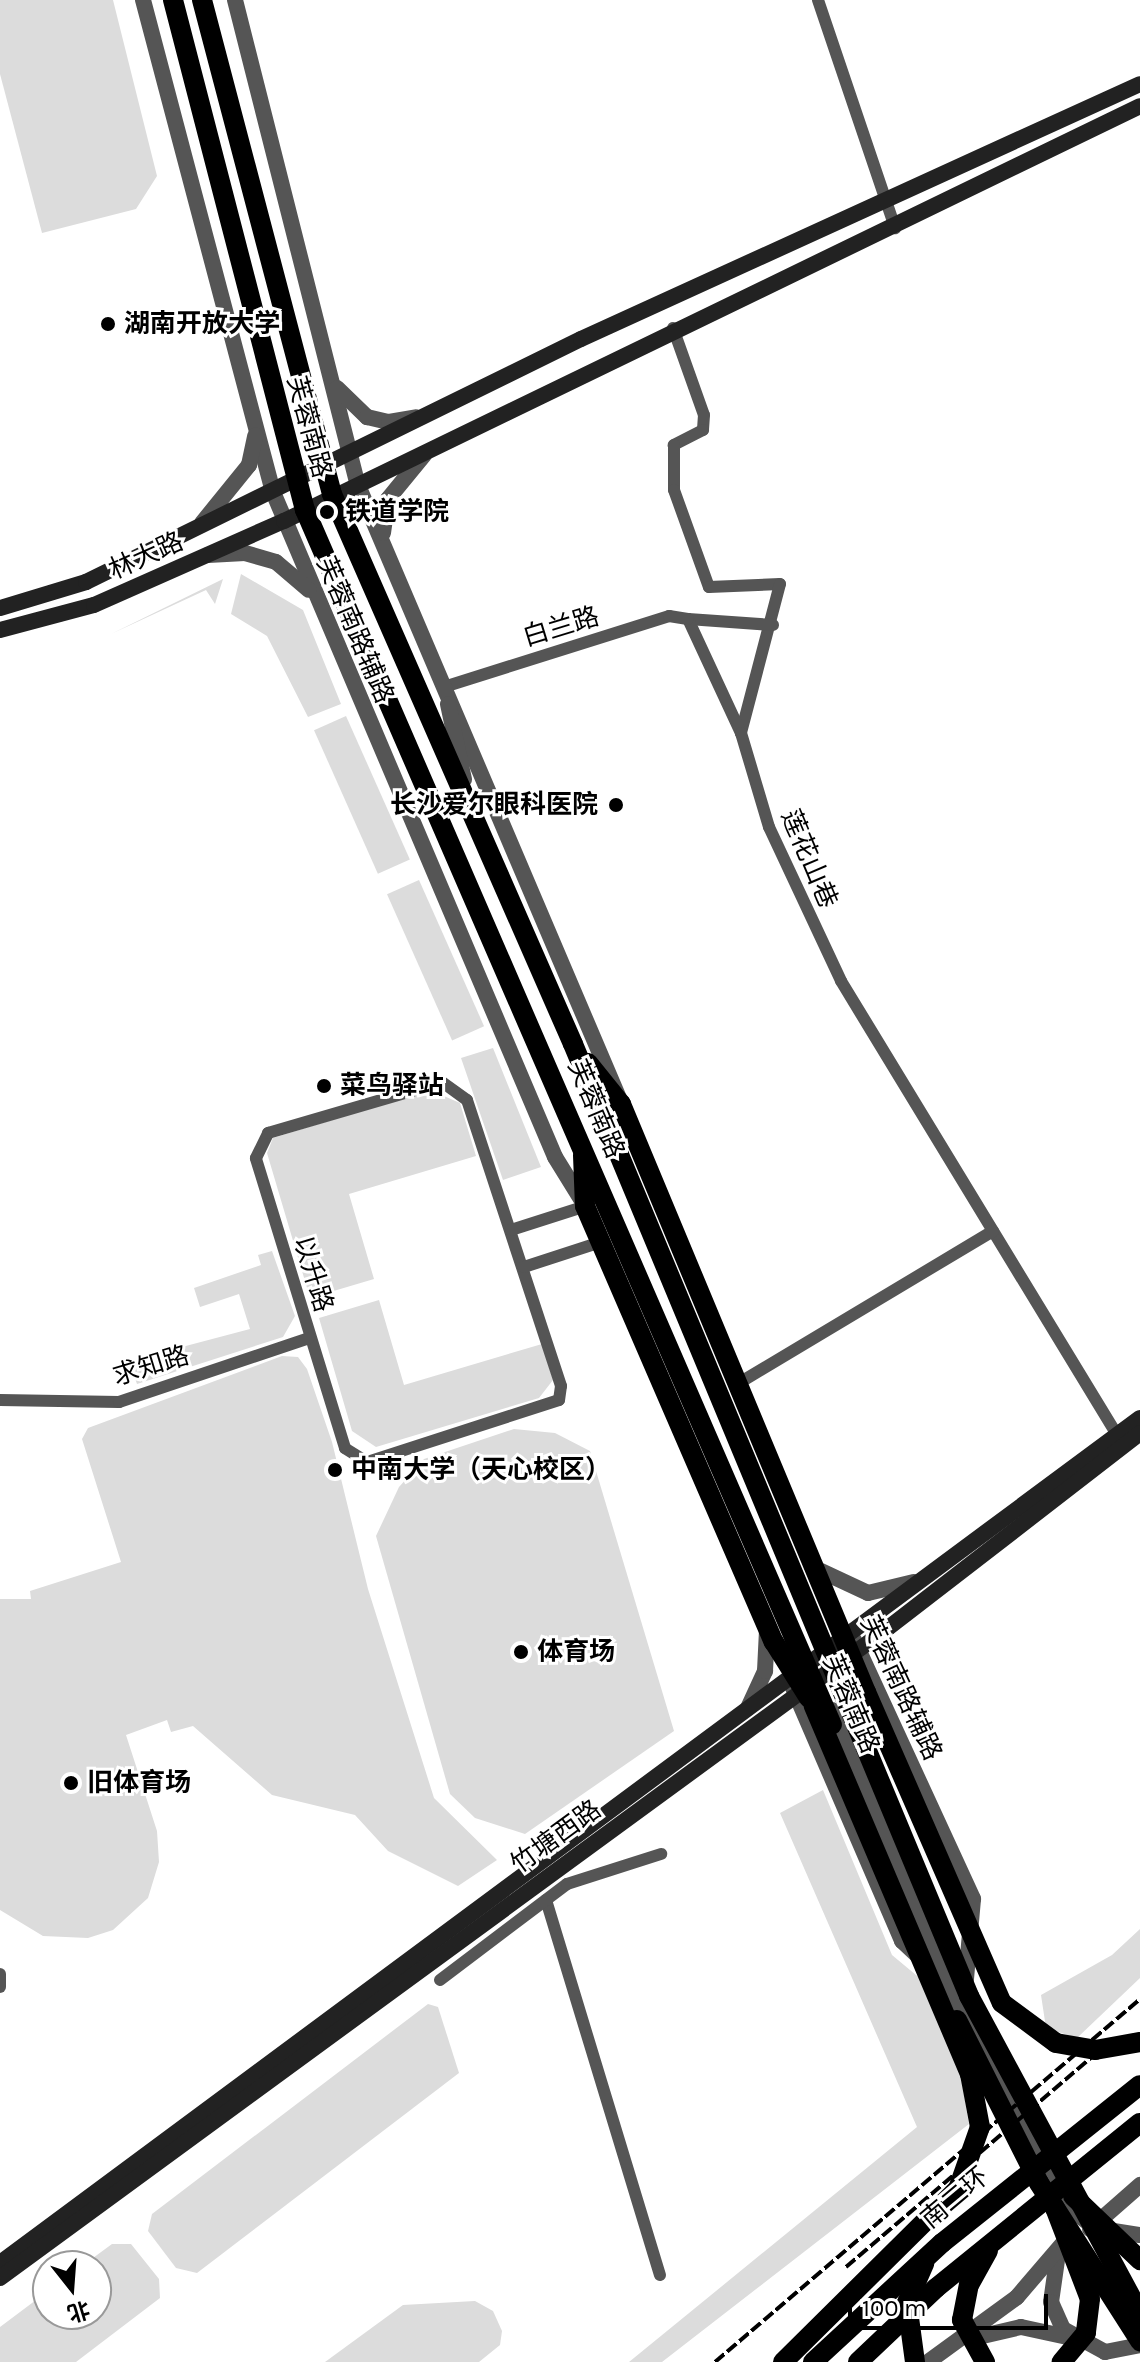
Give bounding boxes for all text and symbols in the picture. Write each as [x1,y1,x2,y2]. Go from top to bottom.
place label: 湖南开放大学 [124,308,280,340]
marker: 湖南开放大学 [99,315,117,333]
street label: 芙蓉南路 [280,373,338,481]
place label: 铁道学院 [345,496,449,528]
marker: 铁道学院 [316,501,338,523]
street label: 林大路 [104,526,188,586]
street label: 芙蓉南路辅路 [310,552,400,708]
street label: 白兰路 [519,601,603,653]
place label: 长沙爱尔眼科医院 [390,789,598,821]
marker: 长沙爱尔眼科医院 [605,794,627,816]
street label: 莲花山巷 [774,805,844,913]
street label: 芙蓉南路 [561,1055,631,1163]
place label: 菜鸟驿站 [340,1070,444,1102]
marker: 菜鸟驿站 [315,1077,333,1095]
street label: 以升路 [287,1232,339,1316]
street label: 求知路 [109,1340,193,1392]
place label: 中南大学（天心校区） [351,1454,611,1486]
marker: 中南大学（天心校区） [326,1461,344,1479]
street label: 芙蓉南路辅路 [854,1611,948,1765]
place label: 体育场 [537,1636,615,1668]
marker: 体育场 [512,1643,530,1661]
street label: 芙蓉南路 [816,1650,886,1758]
place label: 旧体育场 [87,1767,191,1799]
marker: 旧体育场 [62,1774,80,1792]
street label: 竹塘西路 [505,1794,607,1880]
street label: 南二环 [915,2161,995,2235]
north arrow [32,2250,112,2330]
scale bar [852,2278,1052,2328]
text: 100 m [862,2294,927,2322]
text: 北 [64,2295,93,2327]

